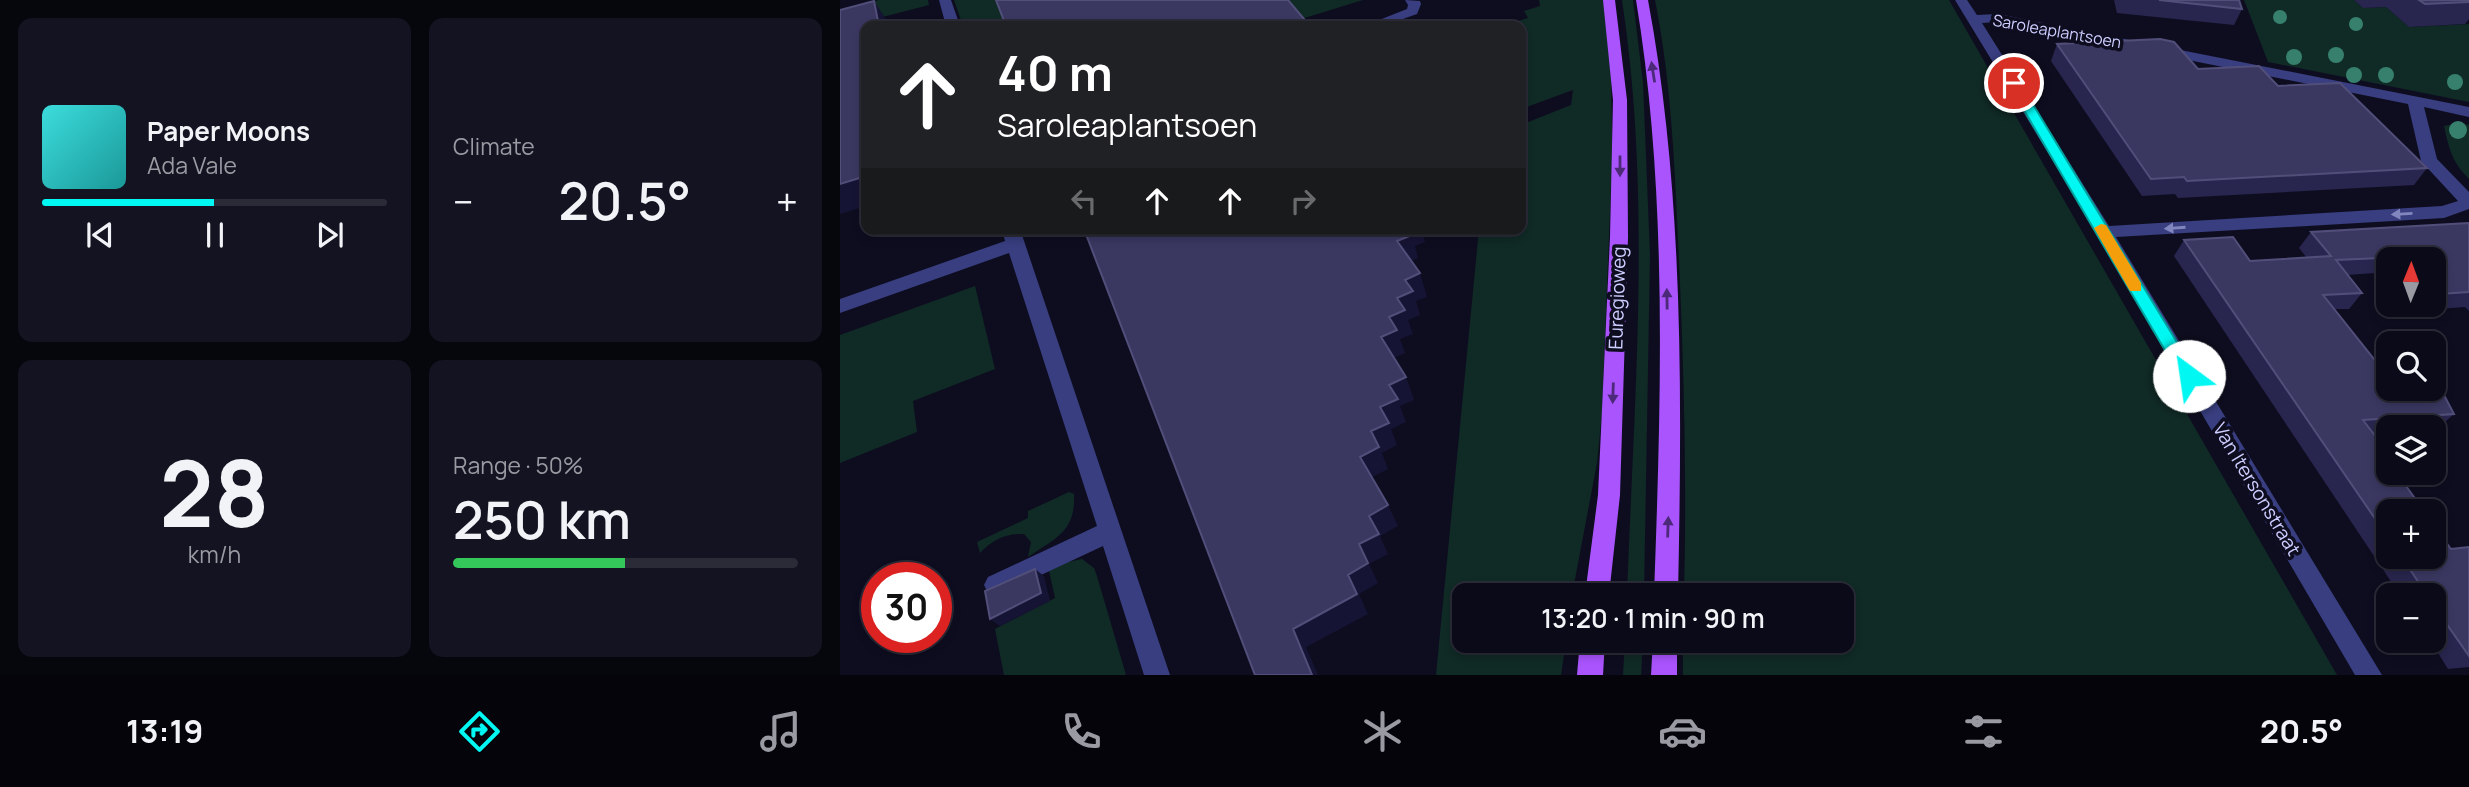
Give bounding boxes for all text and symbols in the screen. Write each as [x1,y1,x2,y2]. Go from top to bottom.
street label: Saroleaplantsoen [1991,9,2123,53]
text: 40 m [997,39,1113,106]
icon: ahead [882,49,973,140]
pin [1984,53,2044,113]
one-way arrow [1647,61,1658,83]
icon: arrive [1995,64,2033,102]
text: Saroleaplantsoen [997,103,1257,147]
text: Paper Moons [147,113,310,149]
text: Climate [453,130,535,162]
text: Ada Vale [147,149,237,181]
one-way arrow [1614,155,1625,177]
text: 20.5° [559,165,691,236]
text: − [453,175,474,227]
text: + [776,175,798,227]
icon: left [1065,182,1103,220]
icon: ahead [1138,182,1176,220]
icon: ahead [1211,182,1249,220]
icon: right [1284,182,1322,220]
one-way arrow [2391,209,2413,220]
icon: previous [81,216,119,254]
icon: pause [196,216,234,254]
icon: next [311,216,349,254]
one-way arrow [2164,222,2186,233]
street label: Euregioweg [1602,246,1632,350]
north arrow [2376,247,2446,317]
map controls [2376,247,2446,653]
one-way arrow [1661,288,1673,310]
button: search [2376,331,2446,401]
position arrow [2152,339,2226,413]
one-way arrow [1608,382,1619,404]
button: layers [2376,415,2446,485]
street label: Van Itersonstraat [2207,418,2307,560]
text: 28 [160,430,269,554]
text: Range · 50% [453,449,583,481]
text: 250 km [453,484,631,555]
button: + [2376,499,2446,569]
one-way arrow [1663,516,1674,538]
text: km/h [188,538,241,570]
speed limit sign: 30 [861,562,952,653]
button: − [2376,583,2446,653]
text: 13:20 · 1 min · 90 m [1541,600,1765,636]
icon: directions [455,707,504,756]
icon: music [756,707,805,756]
icon: phone [1057,707,1106,756]
icon: climate [1358,707,1407,756]
icon: car [1658,707,1707,756]
icon: filters [1959,707,2008,756]
text: 13:19 [126,709,203,753]
text: 20.5° [2260,709,2343,753]

